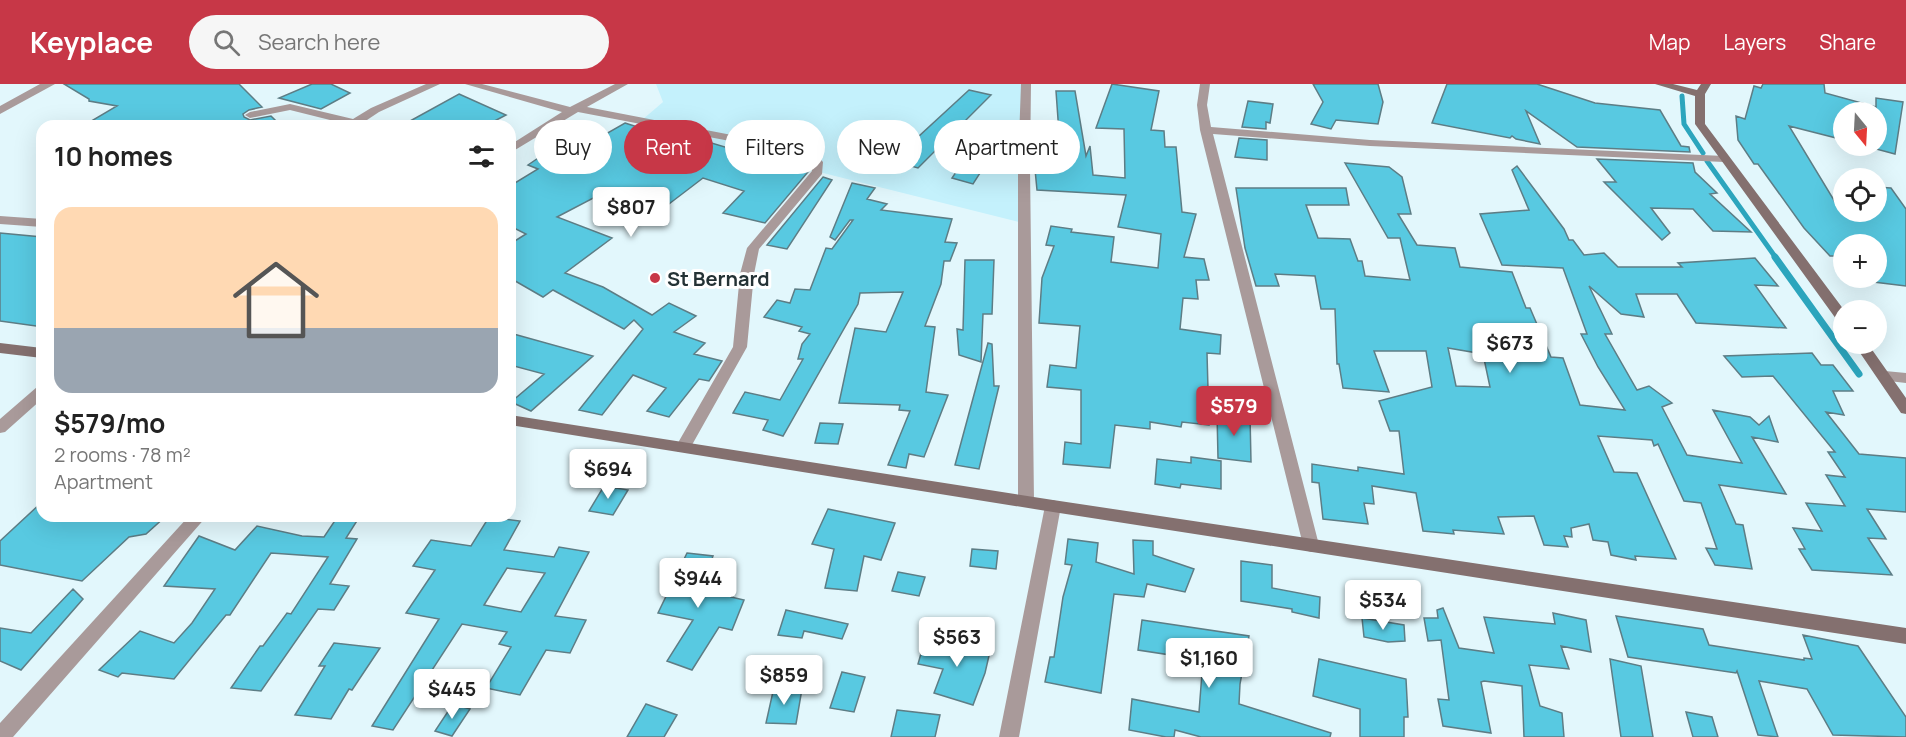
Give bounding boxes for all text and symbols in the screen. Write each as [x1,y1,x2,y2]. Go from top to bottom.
search box [189,15,609,69]
text: Keyplace [30,23,153,61]
icon: search [210,26,243,59]
text: Search here [258,27,380,57]
text: Map [1649,28,1690,56]
text: Layers [1723,28,1786,56]
text: Share [1819,28,1876,56]
north arrow [1833,102,1887,156]
map controls [1833,102,1887,354]
chip: Buy [534,120,612,174]
chip: Rent [624,120,713,174]
chip: Filters [725,120,825,174]
chip: New [837,120,922,174]
chip: Apartment [934,120,1080,174]
text: 10 homes [54,138,173,174]
icon: filters [465,140,498,173]
button: locate [1833,168,1887,222]
pin: $807 [595,187,667,238]
text: $807 [607,193,655,220]
button: + [1833,234,1887,288]
icon: home [222,246,330,354]
place label: St Bernard [667,265,770,292]
marker: St Bernard [648,271,662,285]
button: − [1833,300,1887,354]
pin: $673 [1474,323,1546,374]
text: $673 [1486,329,1534,356]
pin: $579 [1198,386,1270,437]
text: $579 [1210,392,1258,419]
text: $579/mo [54,405,165,441]
text: 2 rooms · 78 m² [54,441,191,468]
pin: $694 [572,449,644,500]
text: $694 [583,455,633,482]
text: Apartment [54,468,153,495]
pin: $944 [662,558,734,609]
text: $944 [673,564,723,591]
pin: $534 [1347,580,1419,631]
text: $534 [1359,586,1407,613]
pin: $563 [921,617,993,668]
text: $563 [933,623,981,650]
pin: $1,160 [1160,638,1258,689]
text: $1,160 [1180,644,1238,671]
pin: $859 [748,655,820,706]
text: $859 [760,661,808,688]
pin: $445 [416,669,488,720]
text: $445 [428,675,476,702]

